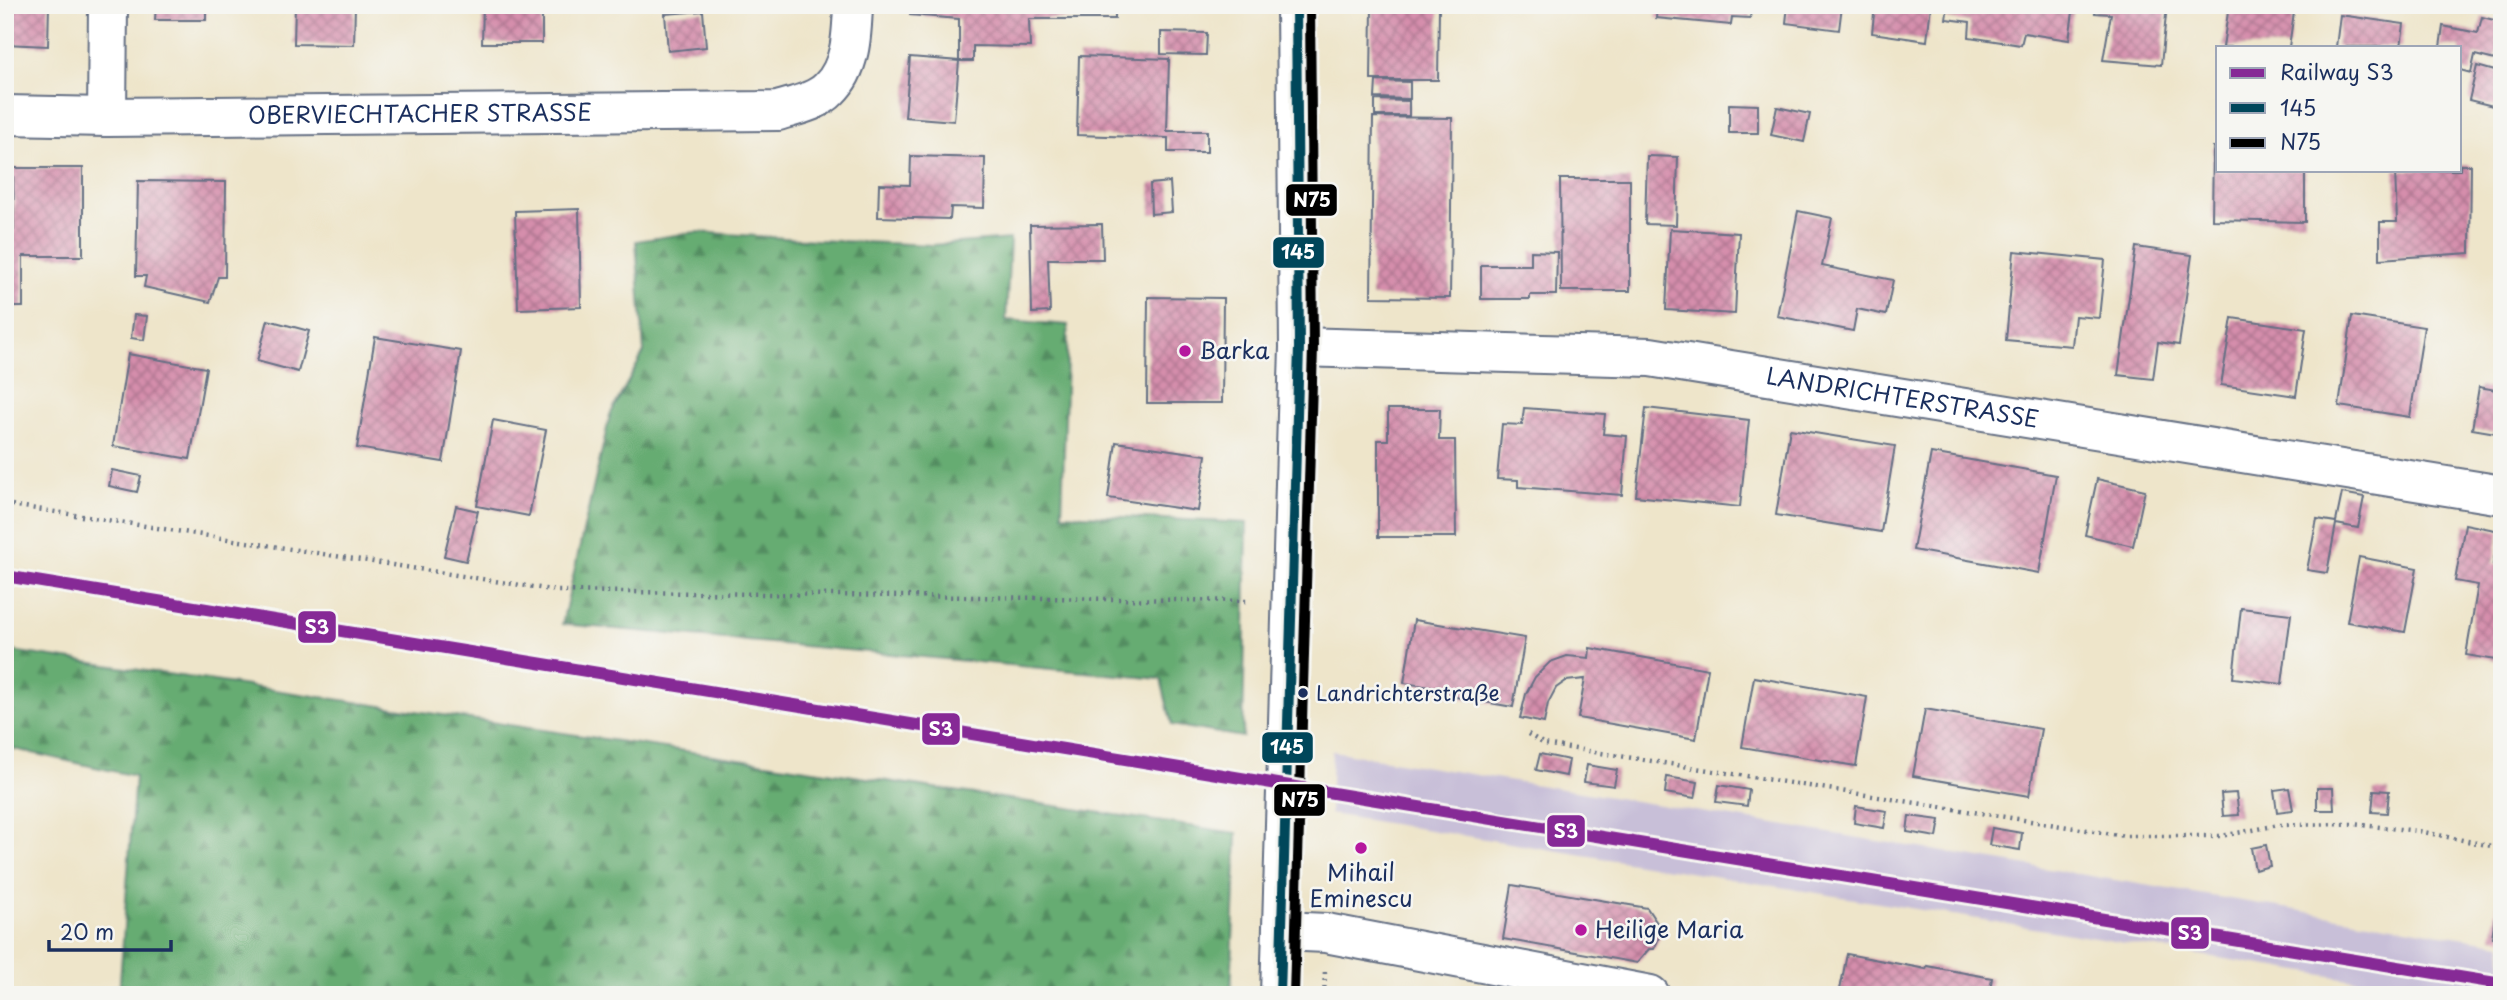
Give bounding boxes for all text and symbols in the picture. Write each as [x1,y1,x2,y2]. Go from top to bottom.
legend [2216,46,2462,172]
text: Railway S3 [2280,55,2394,87]
text: 145 [2280,91,2316,123]
street label: OBERVIECHTACHER STRASSE [248,94,592,132]
text: N75 [2280,125,2321,157]
line badge: N75 [1285,183,1338,217]
text: N75 [1293,185,1331,213]
line badge: 145 [1272,236,1325,269]
text: 145 [1281,237,1315,265]
place label: Barka [1199,332,1270,367]
marker: Barka [1177,343,1193,359]
street label: LANDRICHTERSTRASSE [1764,357,2042,436]
line badge: S3 [297,610,337,644]
text: S3 [305,612,329,640]
place label: Landrichterstraße [1316,676,1500,708]
marker: Landrichterstraße [1296,686,1310,700]
line badge: S3 [921,712,961,746]
text: S3 [929,714,953,742]
line badge: 145 [1261,731,1314,764]
text: 145 [1270,732,1304,760]
line badge: N75 [1273,783,1326,817]
text: N75 [1281,785,1319,813]
line badge: S3 [1546,814,1586,848]
text: S3 [1554,816,1578,844]
marker: Mihail Eminescu [1353,840,1369,856]
place label: Mihail Eminescu [1309,854,1413,915]
scale bar [49,909,172,953]
place label: Heilige Maria [1595,911,1744,946]
text: 20 m [60,915,114,947]
line badge: S3 [2170,916,2210,950]
text: S3 [2178,918,2202,946]
marker: Heilige Maria [1573,922,1589,938]

